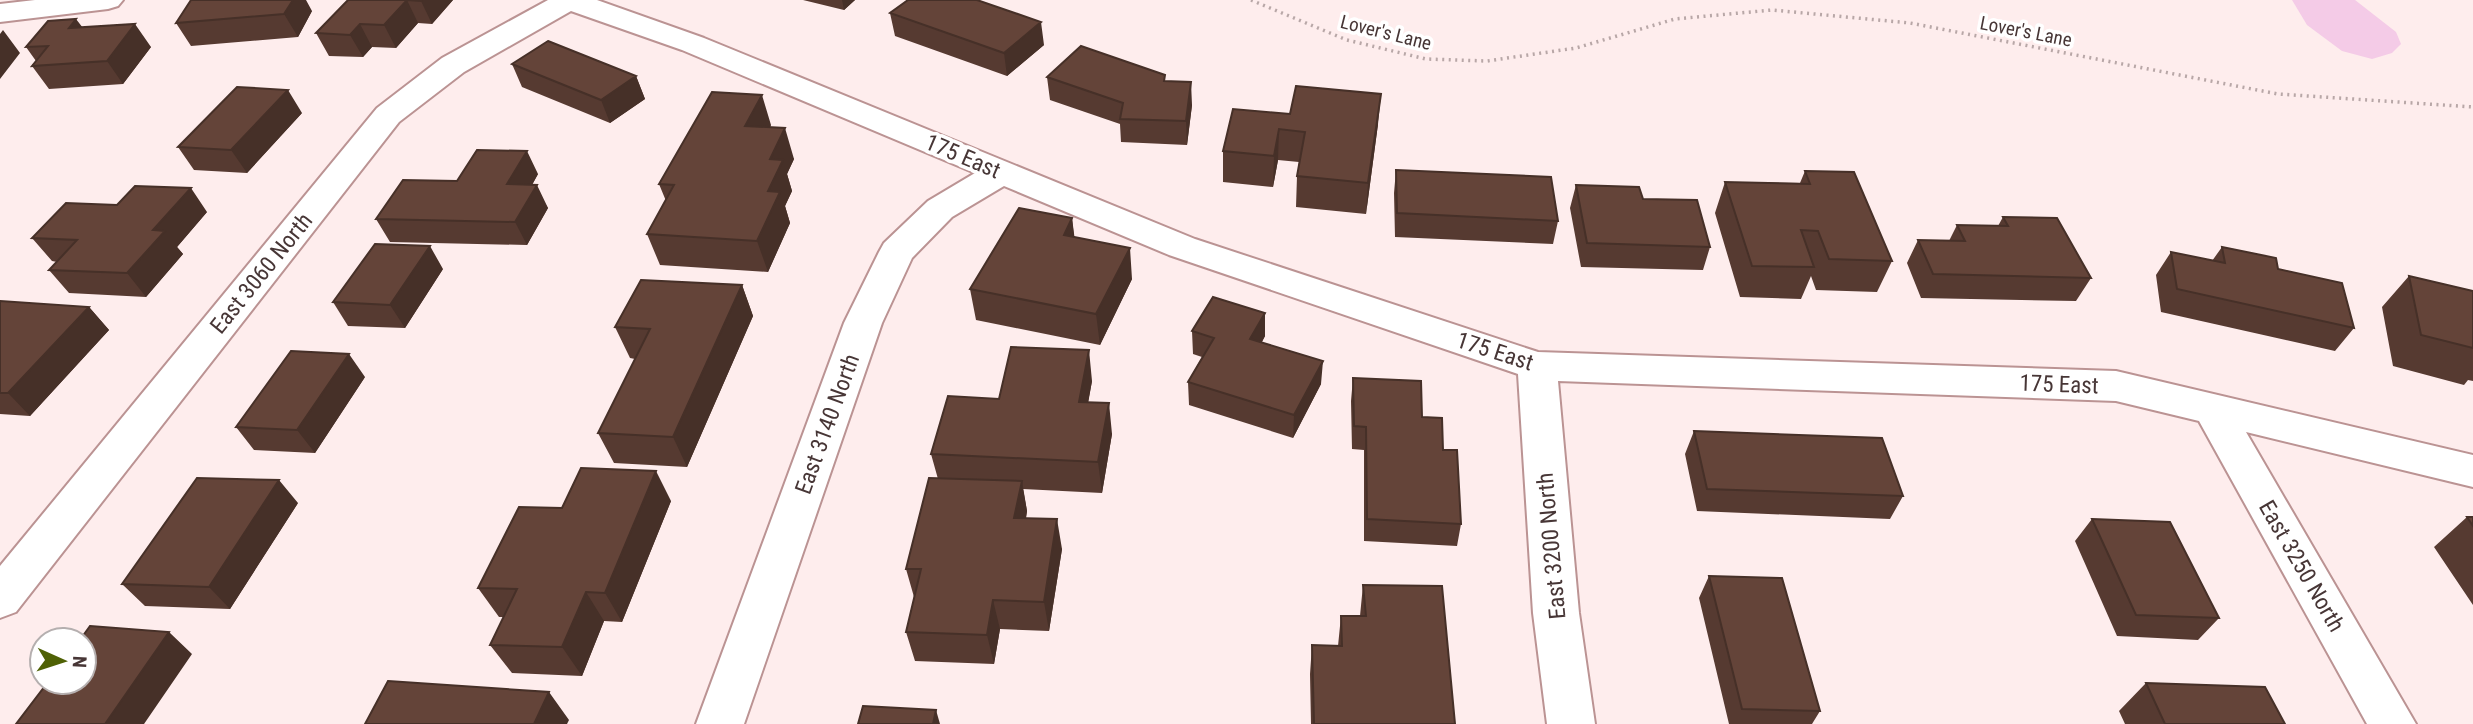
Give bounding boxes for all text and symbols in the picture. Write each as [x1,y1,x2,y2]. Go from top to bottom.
street label: Lover's Lane [1338,10,1434,55]
street label: Lover's Lane [1978,11,2074,52]
street label: 175 East [921,129,1004,184]
street label: East 3060 North [205,208,318,339]
street label: 175 East [1453,326,1537,377]
street label: East 3140 North [790,350,865,498]
street label: 175 East [2019,370,2099,399]
street label: East 3200 North [1532,472,1571,620]
street label: East 3250 North [2253,496,2350,637]
north arrow [28,626,98,696]
text: N [68,655,91,668]

